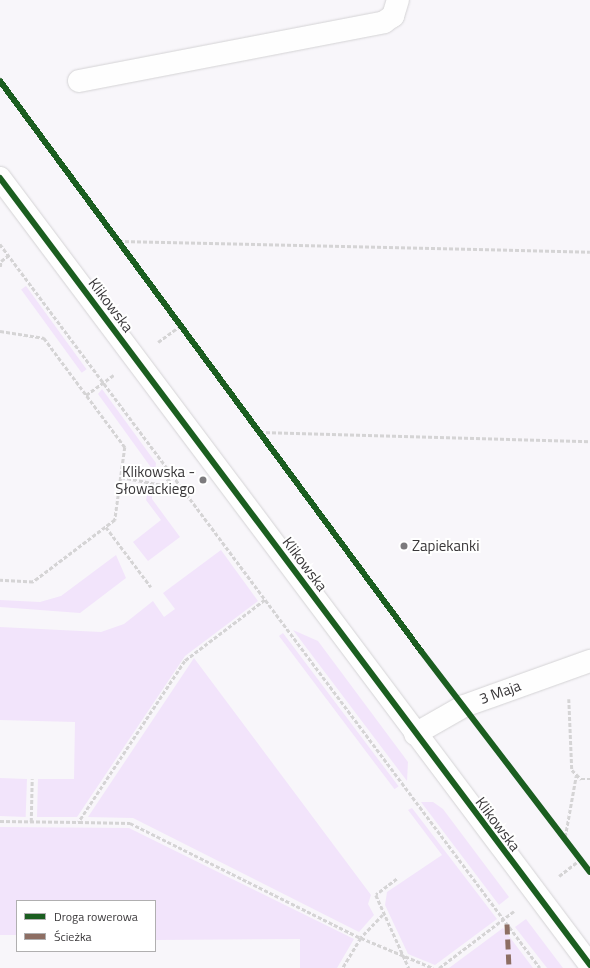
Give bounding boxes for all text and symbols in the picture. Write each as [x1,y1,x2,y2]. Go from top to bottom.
street label: Klikowska [85,274,137,336]
place label: Klikowska - Słowackiego [115,462,195,497]
marker: Klikowska - Słowackiego [198,475,208,485]
street label: Klikowska [279,533,331,595]
place label: Zapiekanki [412,537,479,555]
marker: Zapiekanki [399,541,409,551]
street label: 3 Maja [477,676,523,708]
street label: Klikowska [472,793,524,855]
legend [16,900,156,952]
text: Droga rowerowa [54,907,138,926]
text: Ścieżka [54,927,92,946]

